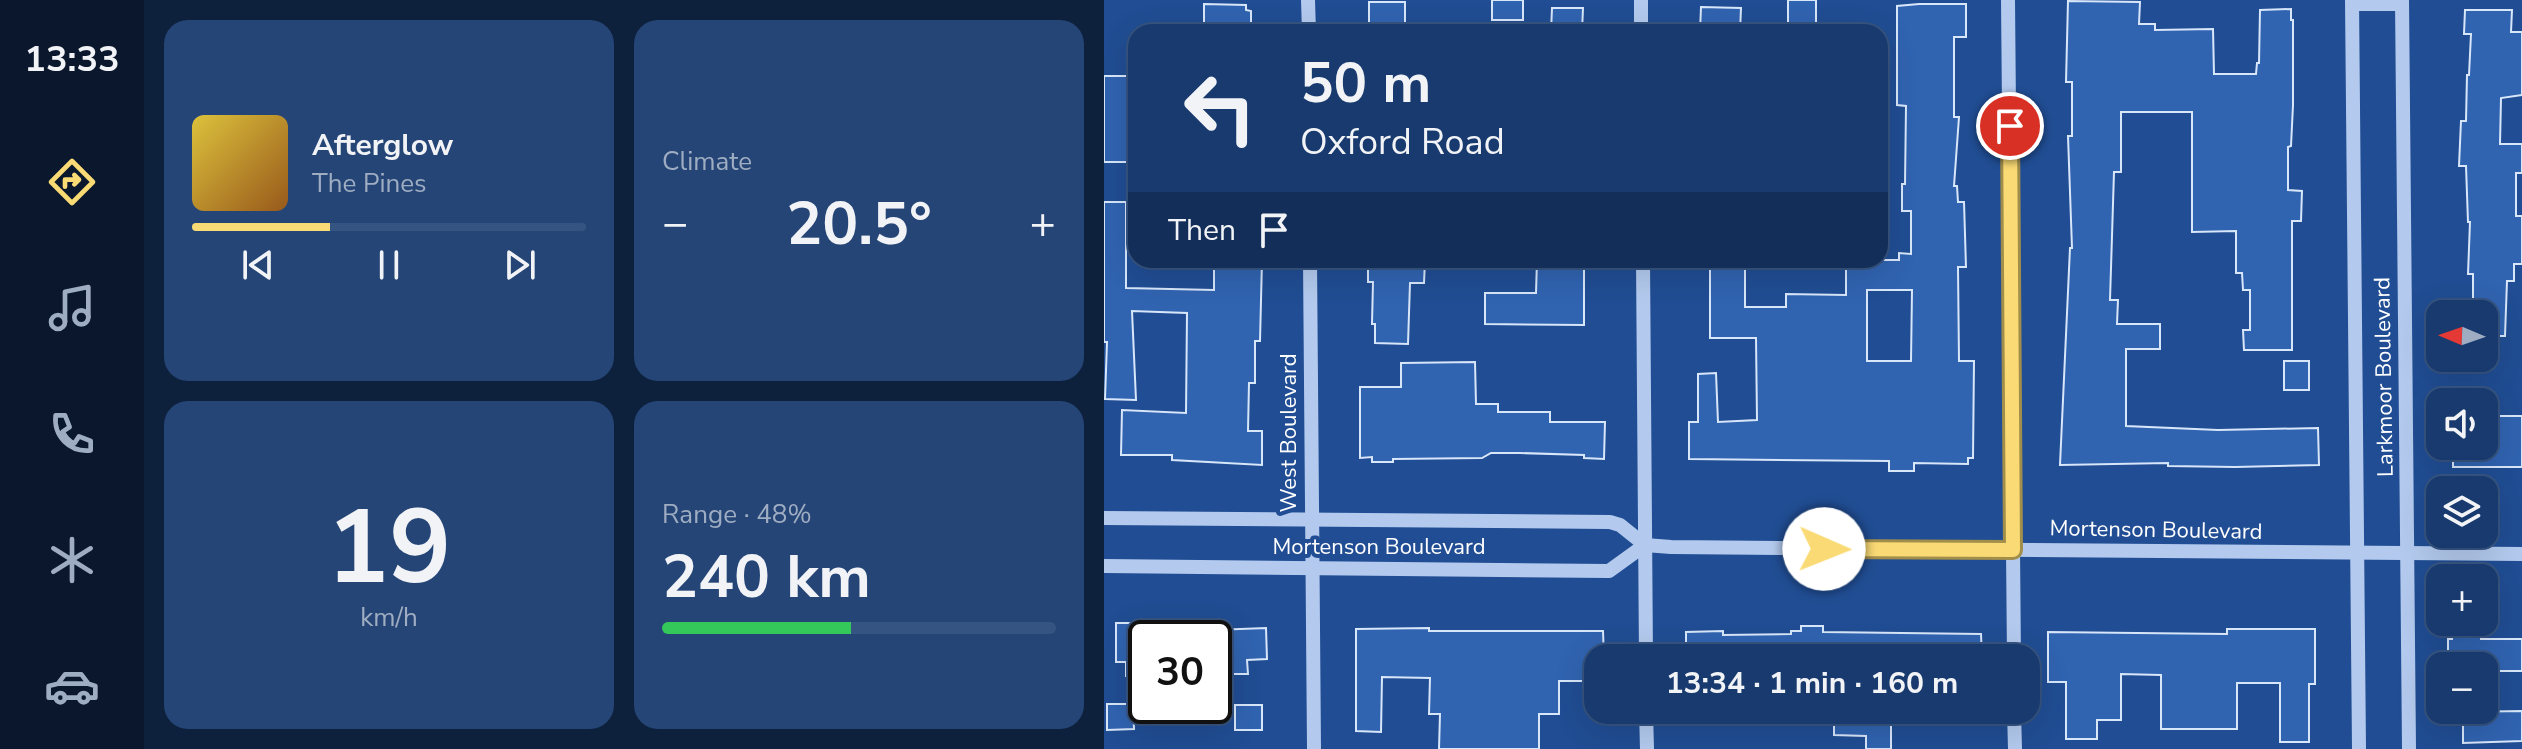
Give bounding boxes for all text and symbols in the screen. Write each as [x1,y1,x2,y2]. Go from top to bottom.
text: 13:33 [24,35,120,84]
text: 50 m [1300,45,1431,122]
icon: left [1168,56,1272,160]
pin [1976,92,2044,160]
icon: arrive [1988,104,2032,148]
text: Oxford Road [1300,118,1505,167]
text: Afterglow [312,125,453,166]
text: Climate [662,144,752,179]
icon: directions [44,154,100,210]
text: The Pines [312,166,427,201]
text: 20.5° [786,183,932,265]
text: − [662,194,688,254]
text: + [1030,194,1056,254]
icon: arrive [1252,208,1296,252]
text: Then [1168,210,1236,251]
icon: previous [236,243,280,287]
icon: pause [367,243,411,287]
icon: next [498,243,542,287]
street label: Larkmoor Boulevard [2367,277,2401,477]
icon: music [44,280,100,336]
north arrow [2426,300,2498,372]
map controls [2426,300,2498,724]
street label: West Boulevard [1274,353,1304,513]
button: sound [2426,388,2498,460]
icon: phone [44,406,100,462]
button: layers [2426,476,2498,548]
text: 19 [327,477,451,619]
text: Range · 48% [662,497,812,532]
position arrow [1782,507,1866,591]
street label: Mortenson Boulevard [2049,513,2263,547]
icon: climate [44,532,100,588]
street label: Mortenson Boulevard [1273,532,1486,562]
text: 240 km [662,536,871,618]
button: + [2426,564,2498,636]
text: km/h [360,600,418,635]
speed limit sign: 30 [1128,620,1232,724]
button: − [2426,652,2498,724]
icon: car [44,658,100,714]
text: 13:34 · 1 min · 160 m [1666,663,1958,704]

